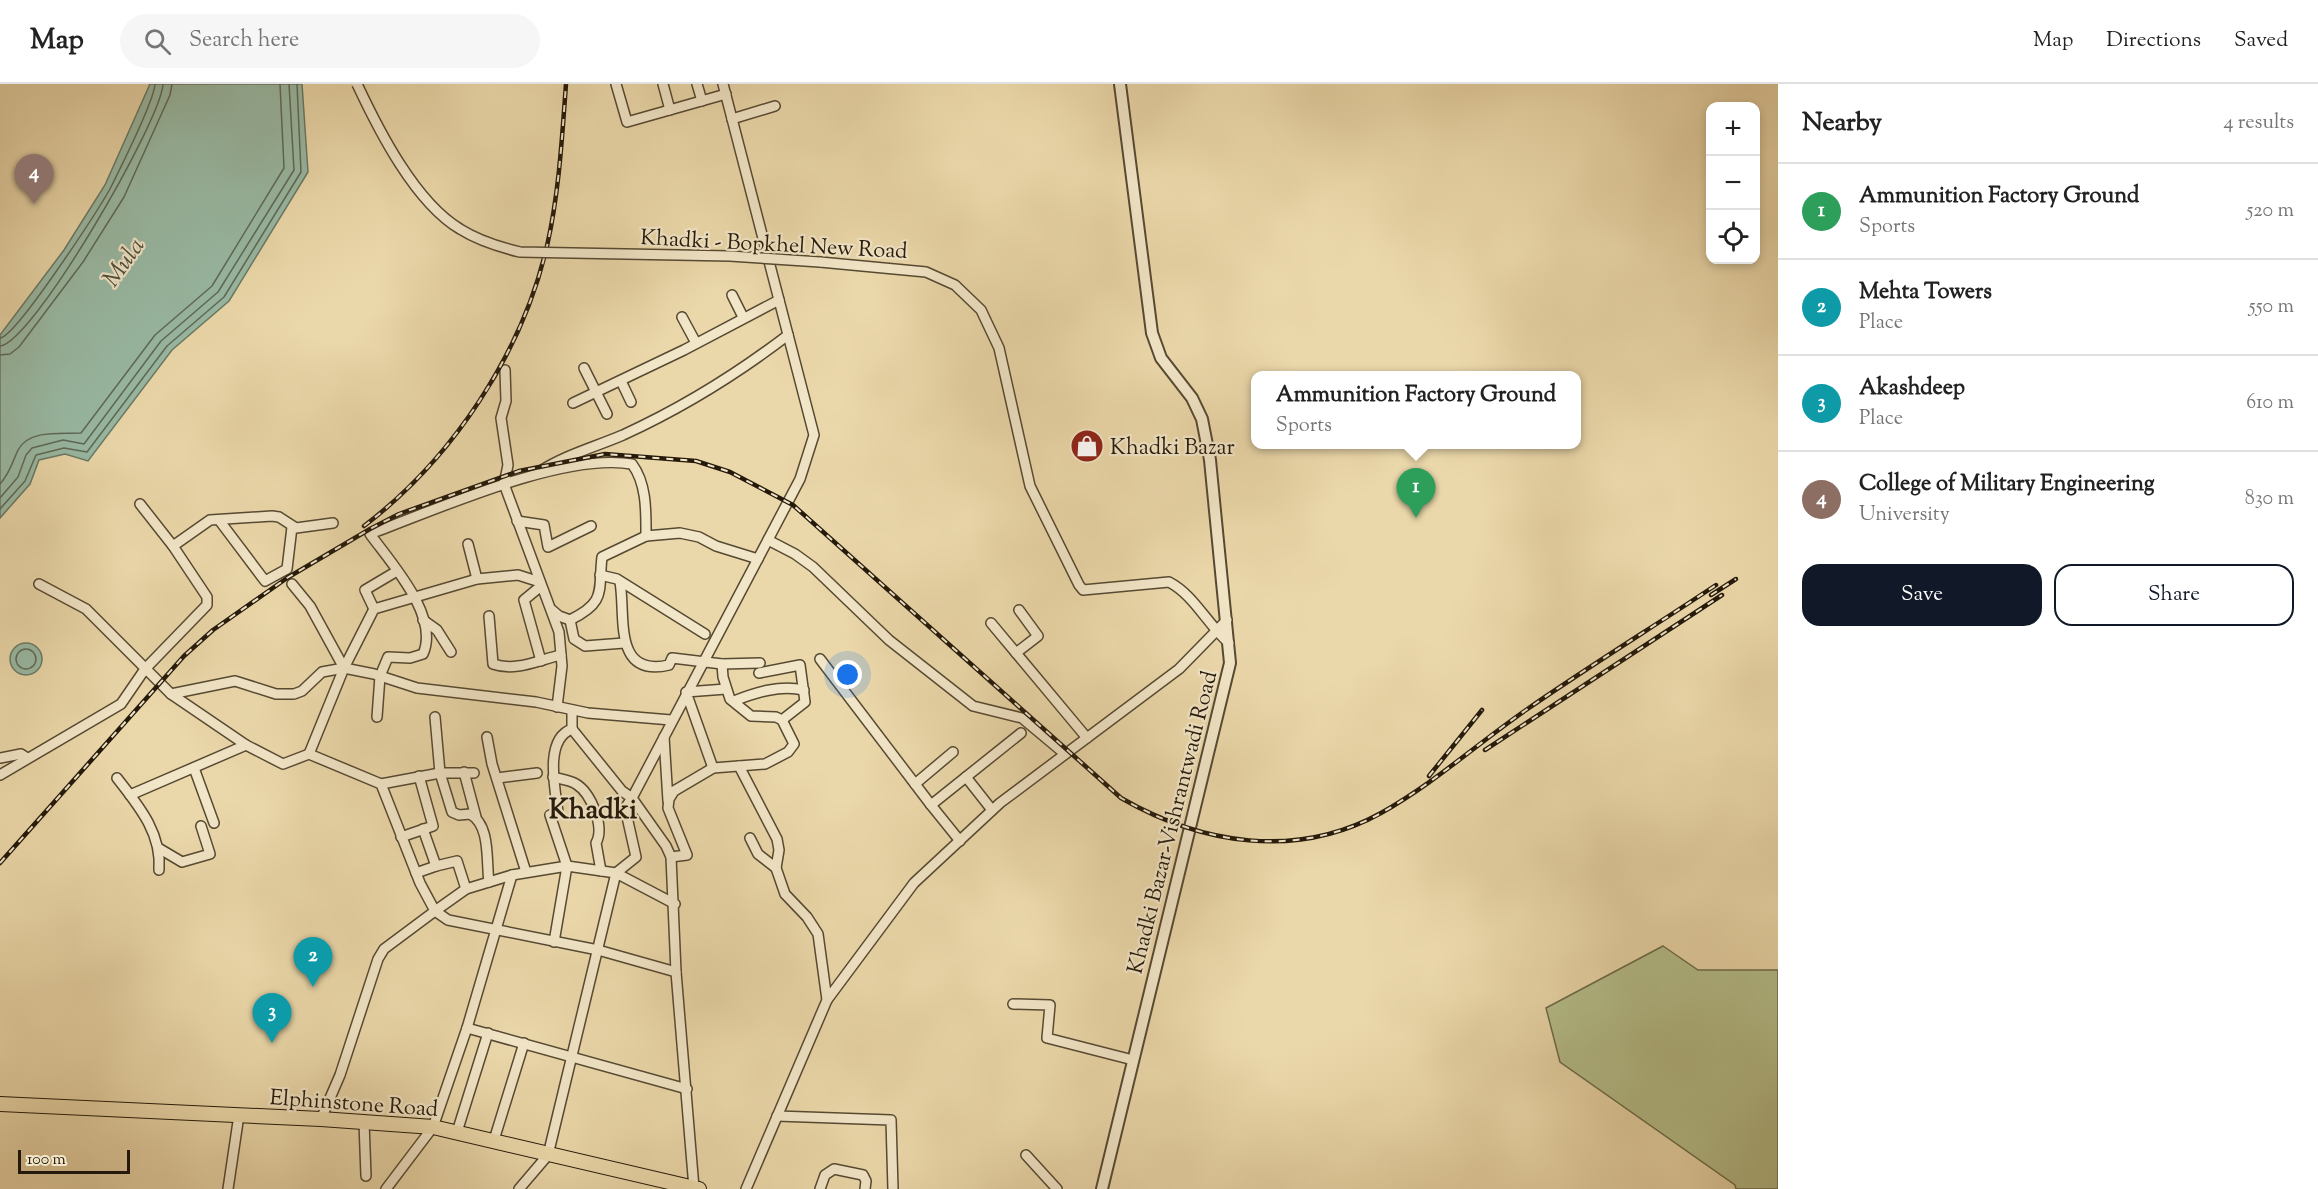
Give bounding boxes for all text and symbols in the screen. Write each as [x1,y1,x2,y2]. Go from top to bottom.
search box [120,14,540,68]
text: Map [30,21,84,61]
icon: search [141,25,174,58]
text: Search here [189,25,299,57]
text: Map [2033,26,2073,56]
text: Directions [2106,26,2201,56]
text: Saved [2234,26,2288,56]
map controls [1706,102,1760,264]
button: + [1706,102,1760,156]
text: Nearby [1802,105,1882,142]
text: 4 results [2223,109,2294,138]
pin: 4 [15,154,54,204]
button: − [1706,156,1760,210]
text: Ammunition Factory Ground [1859,181,2139,213]
text: 1 [1818,197,1825,226]
text: 520 m [2246,197,2294,226]
button: locate [1706,210,1760,264]
text: Sports [1859,213,1915,242]
street label: Khadki - Bopkhel New Road [639,223,908,269]
water label: Mula [95,232,154,295]
text: Mehta Towers [1859,277,1992,309]
text: 2 [1817,293,1826,322]
text: 550 m [2249,293,2294,322]
text: Place [1859,309,1903,338]
popup [1251,371,1581,449]
text: Akashdeep [1859,373,1965,405]
text: Ammunition Factory Ground [1276,380,1556,412]
text: 3 [1817,389,1826,418]
text: 610 m [2246,389,2294,418]
text: Place [1859,405,1903,434]
text: Sports [1276,412,1332,441]
shop icon: Khadki Bazar [1069,428,1105,464]
place label: Khadki Bazar [1110,433,1235,465]
pin: 1 [1396,468,1436,518]
text: College of Military Engineering [1859,469,2155,501]
text: 4 [1816,485,1827,514]
text: 830 m [2245,485,2294,514]
text: University [1859,501,1950,530]
button: Save [1802,564,2042,626]
button: Share [2054,564,2294,626]
your location [833,660,862,689]
street label: Khadki Bazar-Vishrantwadi Road [1121,668,1227,978]
district label: Khadki [549,791,637,831]
pin: 2 [294,938,332,987]
pin: 3 [252,994,292,1043]
street label: Elphinstone Road [268,1083,439,1127]
scale bar [18,1147,130,1174]
text: 100 m [27,1149,66,1172]

